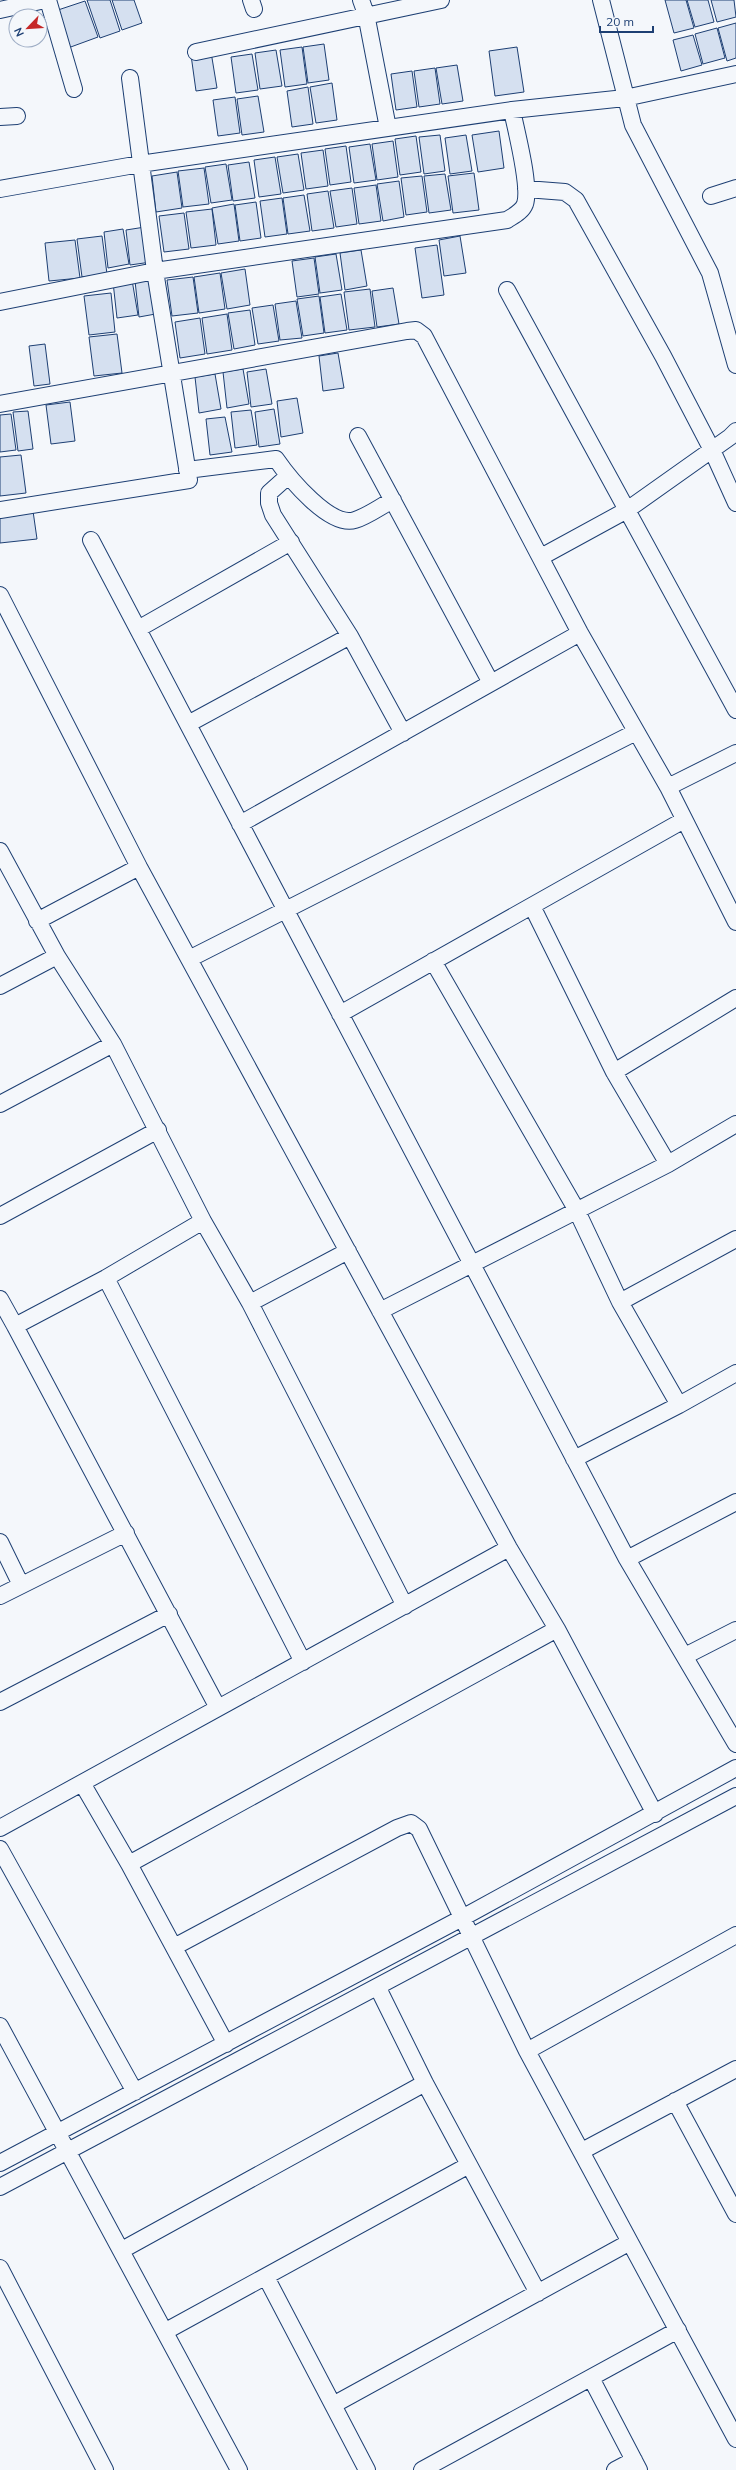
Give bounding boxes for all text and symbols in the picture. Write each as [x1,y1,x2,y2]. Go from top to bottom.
north arrow [8,8,48,48]
scale bar [600,8,653,34]
text: 20 m [606,14,634,29]
text: N [11,26,27,39]

